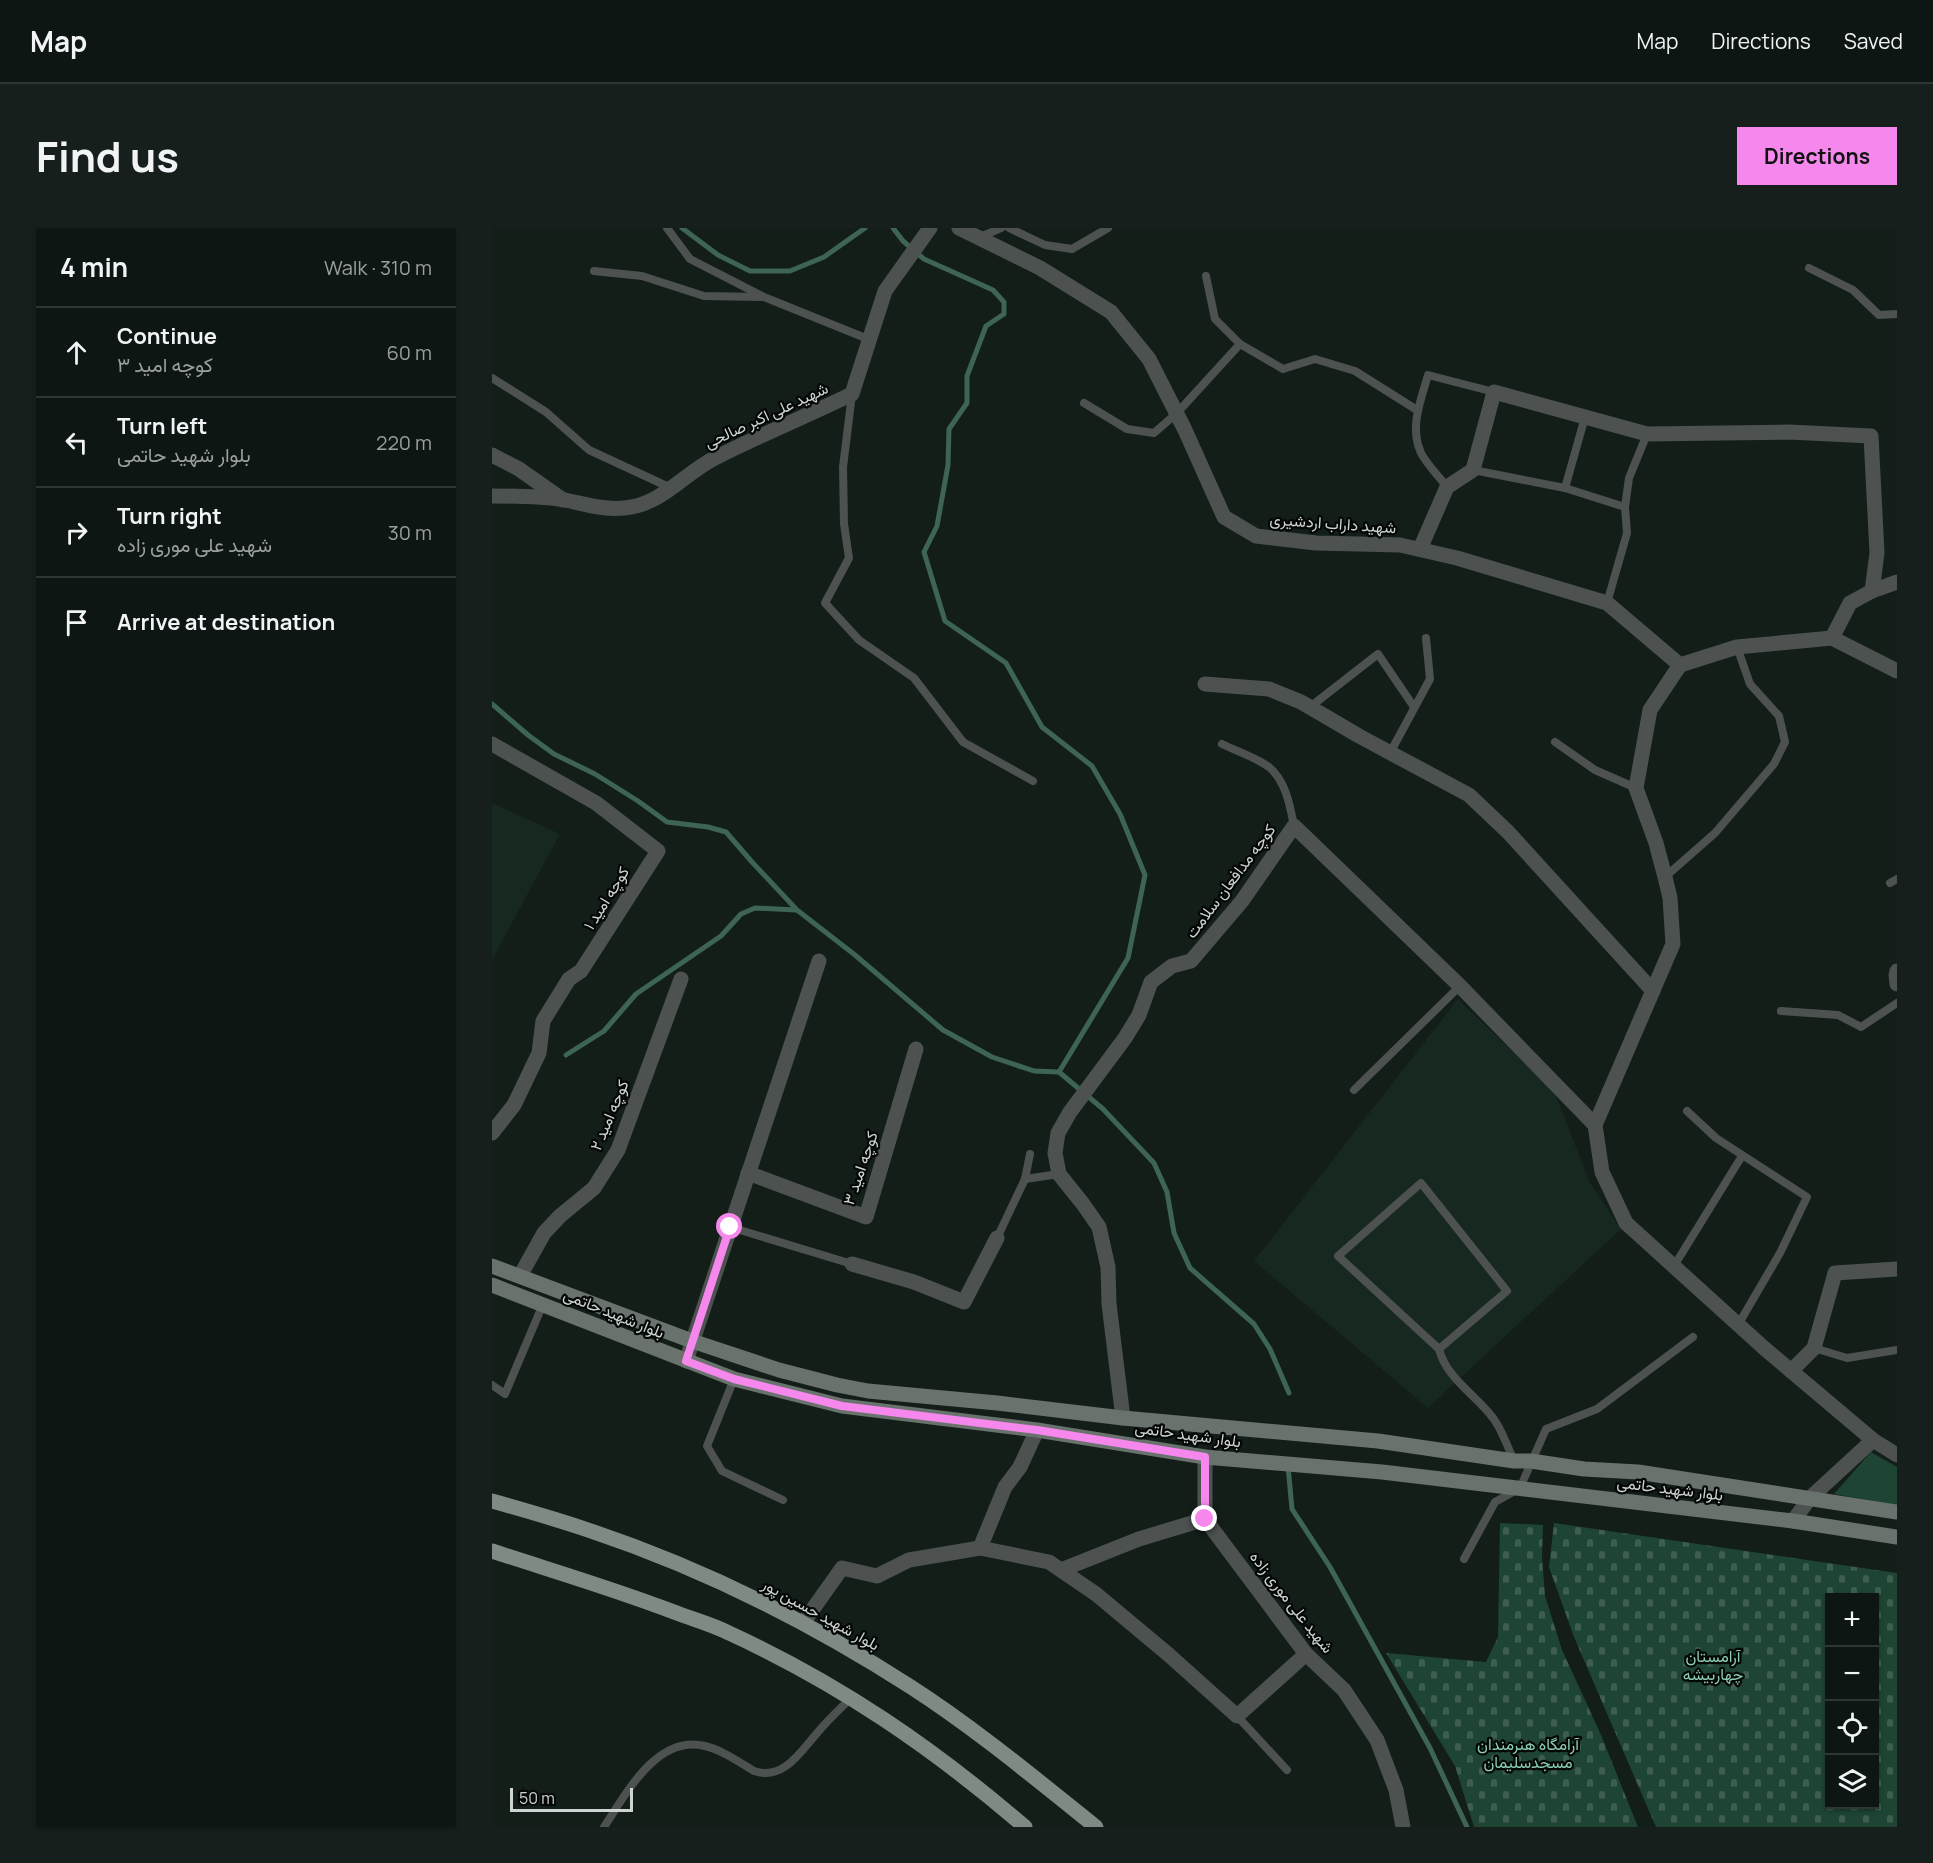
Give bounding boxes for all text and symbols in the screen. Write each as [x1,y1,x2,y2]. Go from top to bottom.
text: Map [30,22,87,60]
text: Map [1637,27,1678,55]
text: Directions [1711,27,1811,55]
text: Saved [1844,27,1903,55]
text: Find us [36,127,179,185]
button: Directions [1737,127,1897,185]
text: 4 min [60,249,128,285]
text: Walk · 310 m [324,254,432,281]
text: Continue [117,321,217,351]
icon: ahead [60,336,93,369]
text: 60 m [386,339,432,366]
text: کوچه امید ۳ [117,351,213,378]
street label: شهید علی اکبر صالحی [700,377,832,453]
text: Turn left [117,411,207,441]
icon: left [60,426,93,459]
text: 220 m [376,429,432,456]
text: بلوار شهید حاتمی [117,441,251,468]
text: Turn right [117,501,222,531]
street label: شهید داراب اردشیری [1269,508,1397,538]
icon: right [60,516,93,549]
text: 30 m [388,519,432,546]
text: شهید علی موری زاده [117,531,272,558]
icon: arrive [60,606,93,639]
text: Arrive at destination [117,607,335,637]
street label: کوچه مدافعان سلامت [1180,819,1281,943]
street label: کوچه امید ۱ [578,862,635,934]
street label: کوچه امید ۲ [584,1076,635,1154]
street label: کوچه امید ۳ [837,1128,884,1208]
route start [716,1213,742,1239]
street label: بلوار شهید حاتمی [560,1283,668,1343]
street label: بلوار شهید حاتمی [1133,1416,1243,1452]
street label: بلوار شهید حاتمی [1616,1471,1724,1505]
route end [1191,1505,1217,1531]
street label: شهید علی موری زاده [1245,1546,1339,1658]
street label: بلوار شهيد حسین پور [757,1572,884,1656]
map controls [1825,1593,1879,1809]
button: + [1825,1593,1879,1647]
park label: آرامستان چهاربیشه [1683,1645,1743,1686]
button: − [1825,1647,1879,1701]
button: locate [1825,1701,1879,1755]
park label: آرامگاه هنرمندان مسجدسلیمان [1477,1733,1580,1773]
button: layers [1825,1755,1879,1809]
scale bar [510,1785,633,1812]
text: 50 m [519,1787,555,1809]

